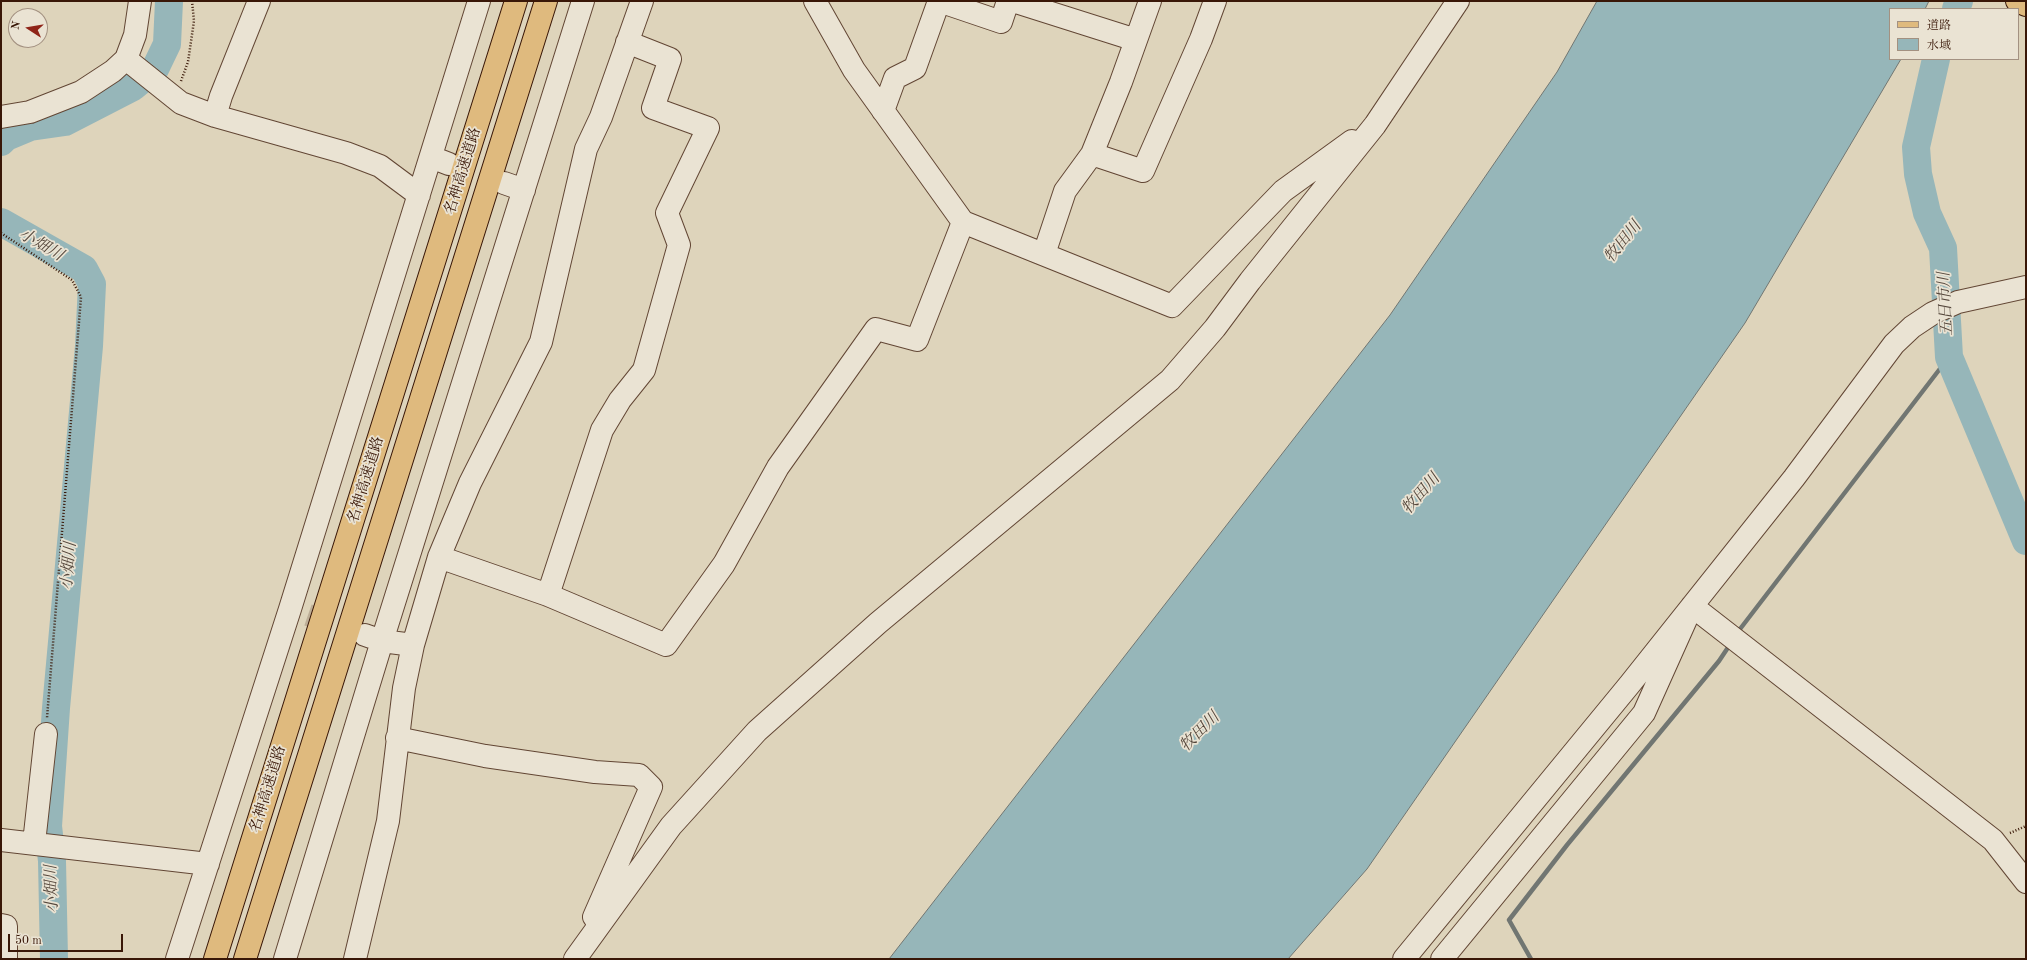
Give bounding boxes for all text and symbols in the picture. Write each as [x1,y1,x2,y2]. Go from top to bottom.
north arrow [8,8,48,48]
legend [1889,8,2019,60]
text: N [10,20,23,31]
text: 道路 [1927,20,1951,32]
text: 水域 [1927,40,1951,52]
street label: 名神高速道路 [441,125,485,217]
water label: 牧田川 [1600,217,1646,267]
water label: 小畑川 [15,225,67,265]
water label: 五日市川 [1935,272,1957,336]
street label: 名神高速道路 [344,434,388,526]
water label: 牧田川 [1398,470,1444,518]
water label: 小畑川 [57,541,81,591]
water label: 牧田川 [1176,708,1224,756]
street label: 名神高速道路 [246,743,290,835]
water label: 小畑川 [42,865,62,913]
scale bar [10,926,125,952]
text: 50 m [15,935,42,947]

